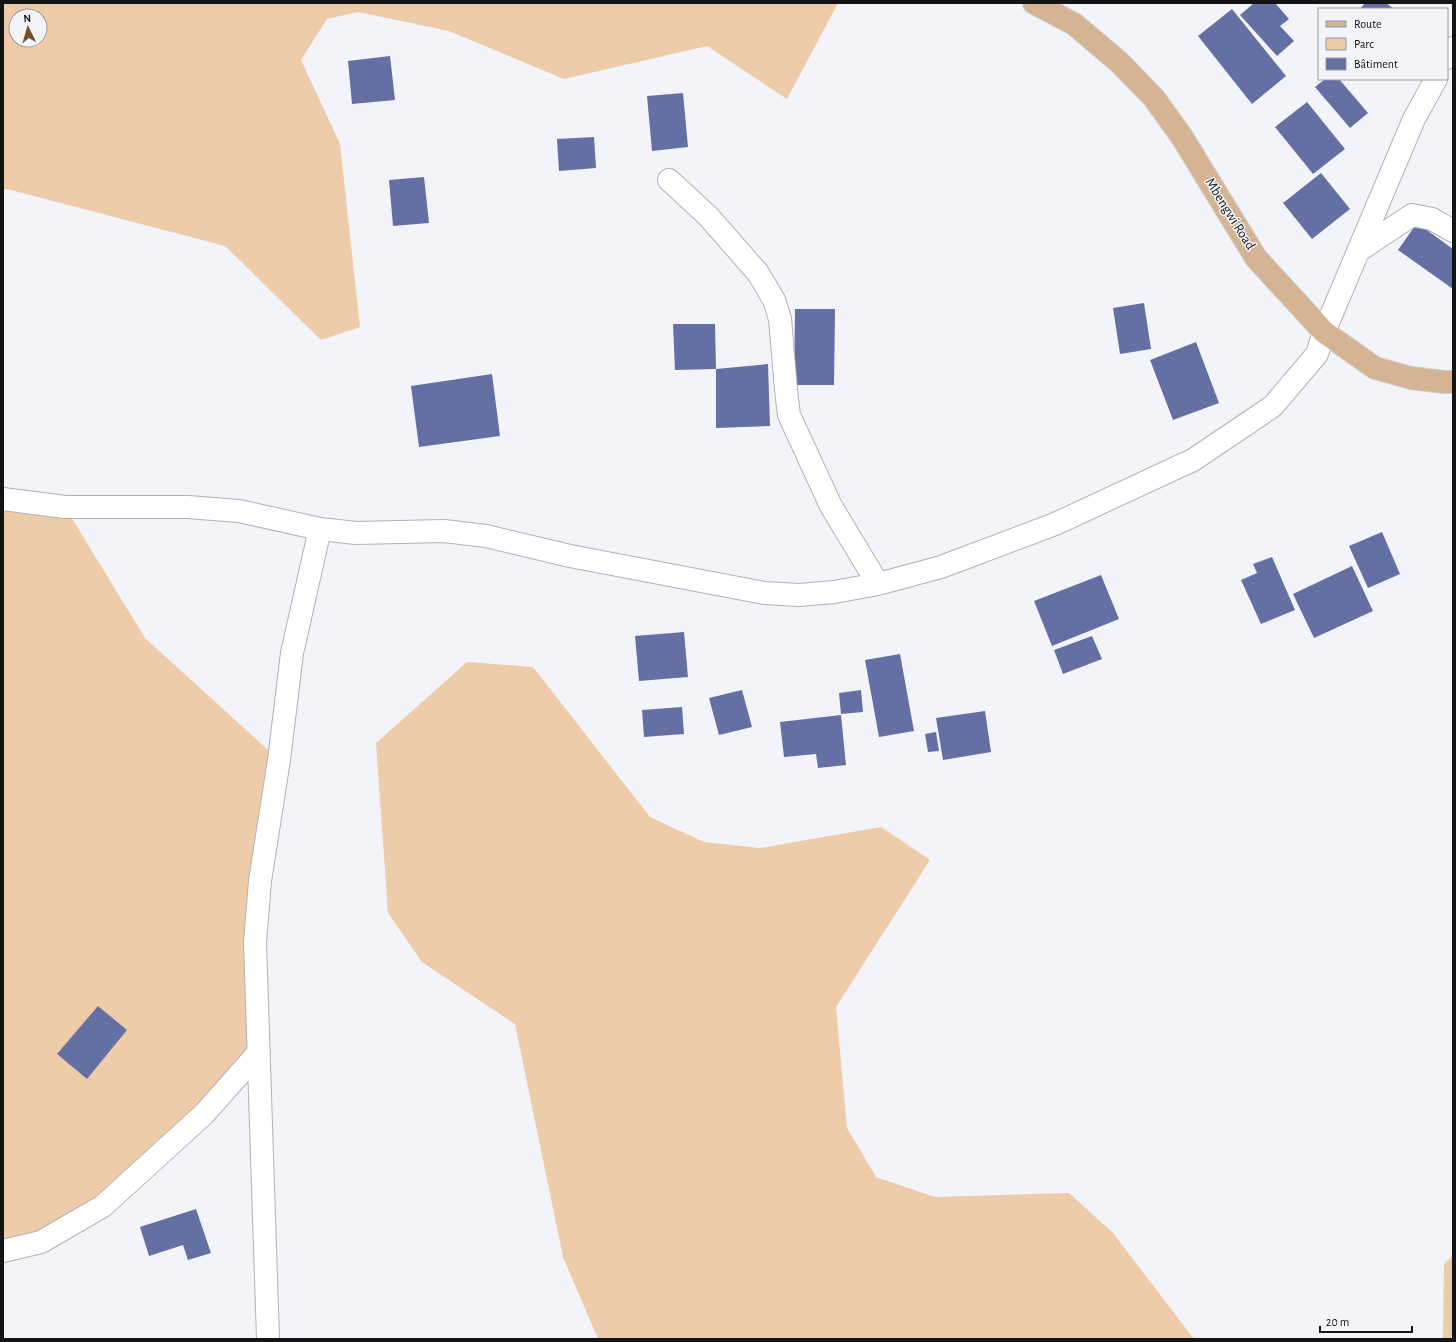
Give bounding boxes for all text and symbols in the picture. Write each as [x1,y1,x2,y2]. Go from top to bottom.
north arrow [8,8,48,48]
legend [1318,8,1448,80]
text: N [23,13,31,24]
text: Route [1354,18,1381,30]
text: Parc [1354,38,1374,50]
text: Bâtiment [1354,58,1398,70]
street label: Mbengwi Road [1202,176,1258,252]
scale bar [1320,1308,1412,1334]
text: 20 m [1326,1316,1349,1328]

